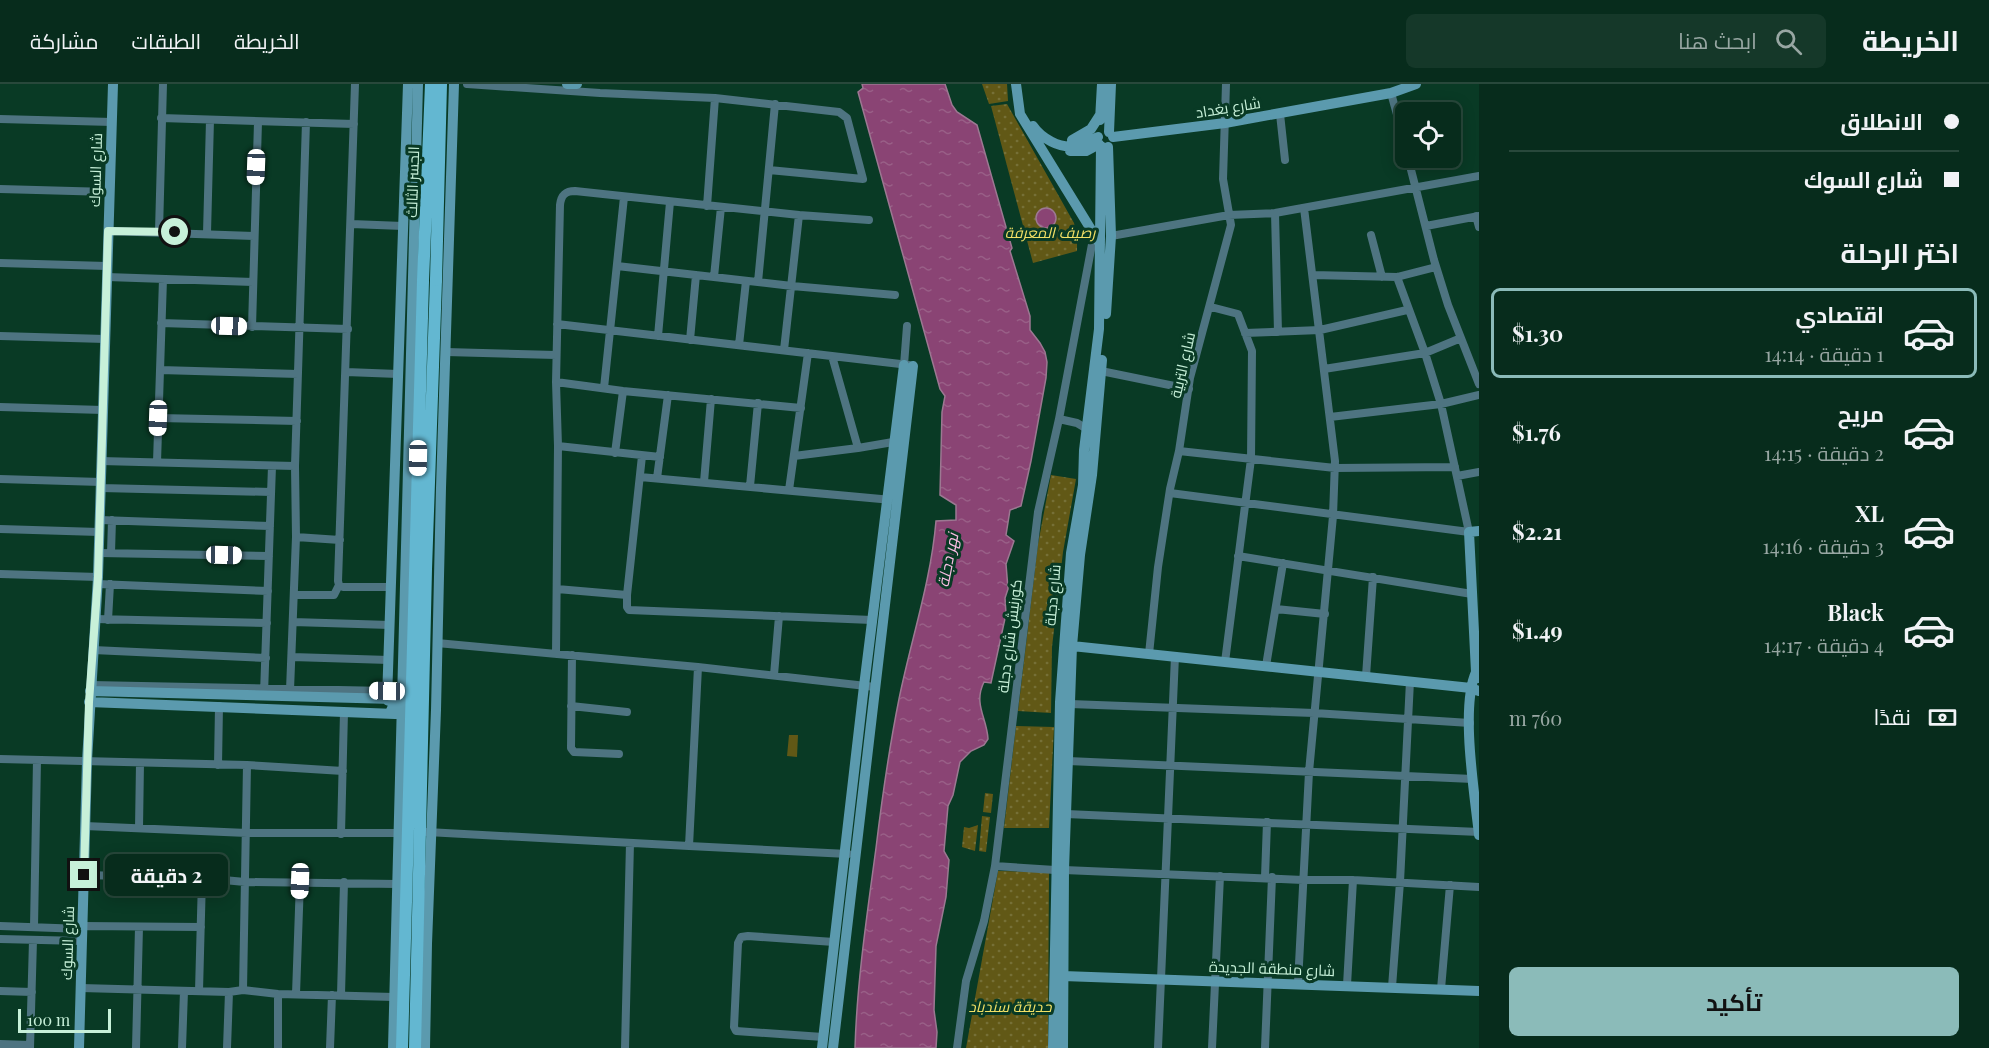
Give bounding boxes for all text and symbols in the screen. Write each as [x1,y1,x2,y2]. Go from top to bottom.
search box [1406,14,1826,68]
text: الخريطة [1862,21,1959,58]
text: ابحث هنا [1678,25,1757,55]
icon: search [1772,25,1805,58]
text: مشاركة [30,26,99,54]
text: الطبقات [132,26,201,54]
text: الخريطة [234,26,300,54]
street label: شارع بغداد [1194,92,1262,124]
map controls [1395,102,1461,168]
button: locate [1395,102,1461,168]
text: الانطلاق [1840,106,1923,136]
street label: شارع السوك [84,133,108,208]
street label: الجسر الثالث [401,146,423,218]
car [246,149,266,185]
text: شارع السوك [1804,164,1923,194]
route start [161,218,188,245]
park label: رصيف المعرفة [1005,222,1096,242]
text: اختر الرحلة [1840,234,1959,270]
text: اقتصادي [1795,299,1884,329]
icon: car [1902,306,1956,360]
car [211,316,247,336]
text: $1.30 [1512,318,1563,348]
street label: شارع التربية [1165,330,1201,400]
text: 1 دقيقة · 14:14 [1764,340,1884,367]
text: مريح [1838,398,1884,428]
car [148,400,168,436]
icon: car [1902,405,1956,459]
text: $1.76 [1512,417,1561,447]
text: 2 دقيقة · 14:15 [1764,439,1884,466]
car [409,440,427,476]
text: XL [1855,498,1884,528]
icon: car [1902,504,1956,558]
text: $2.21 [1512,516,1562,546]
water label: نهر دجلة [931,530,963,589]
text: 3 دقيقة · 14:16 [1762,532,1884,559]
car [206,546,242,564]
street label: شارع دجلة [1039,563,1067,627]
street label: كورنيش شارع دجلة [992,578,1028,694]
text: Black [1827,597,1884,627]
icon: car [1902,603,1956,657]
text: $1.49 [1512,615,1563,645]
text: 4 دقيقة · 14:17 [1764,631,1884,658]
car [369,682,405,700]
text: نقدًا [1873,701,1911,731]
icon: cash [1926,701,1959,734]
text: 760 m [1509,704,1562,731]
callout: 2 دقيقة [105,854,228,896]
route end [70,861,97,888]
text: 2 دقيقة [131,861,202,888]
car [290,863,310,899]
street label: شارع السوك [56,906,80,981]
street label: شارع منطقة الجديدة [1209,956,1335,982]
button: تأكيد [1509,967,1959,1036]
park label: حديقة سندباد [969,996,1052,1016]
scale bar [18,1006,111,1034]
text: 100 m [27,1009,70,1030]

